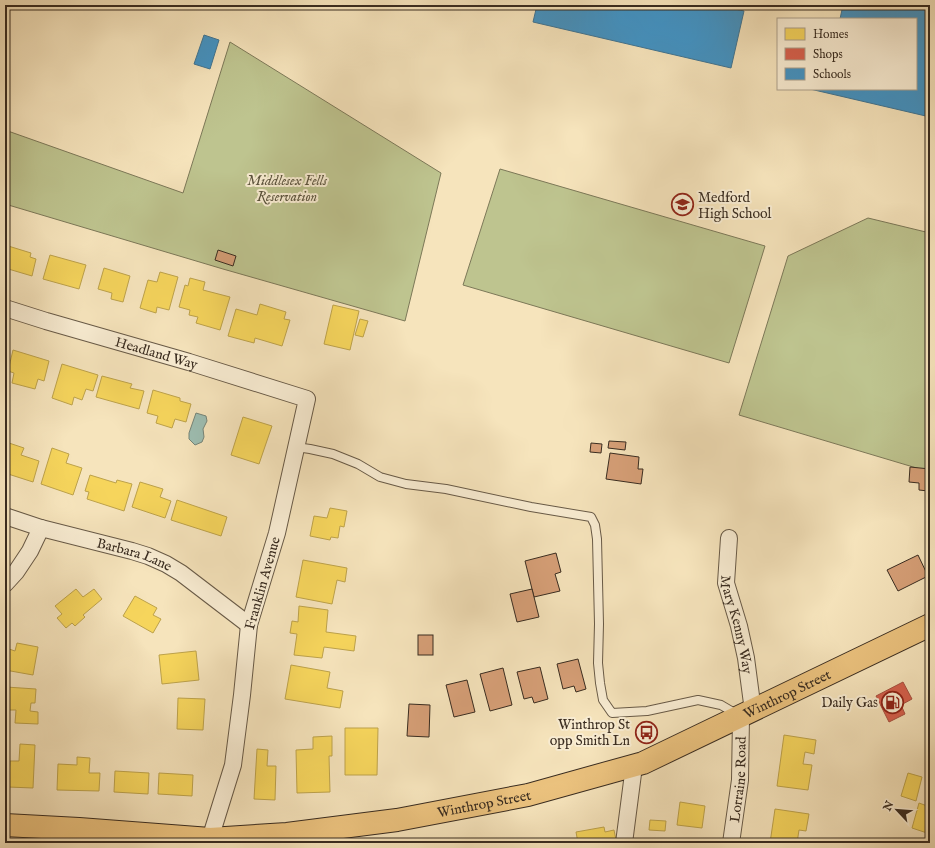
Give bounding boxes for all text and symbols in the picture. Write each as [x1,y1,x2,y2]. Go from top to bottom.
legend [777,18,917,90]
text: Homes [813,27,849,42]
text: Shops [813,47,843,63]
text: Schools [813,67,851,82]
park label: Middlesex Fells Reservation [247,172,328,206]
place label: Medford High School [698,189,771,223]
school or university icon: Medford High School [669,192,695,218]
street label: Headland Way [113,333,200,374]
street label: Barbara Lane [95,534,176,576]
street label: Franklin Avenue [241,534,285,632]
street label: Mary Kenny Way [716,575,756,675]
street label: Winthrop Street [741,666,834,723]
fuel station icon: Daily Gas [880,689,906,715]
place label: Daily Gas [821,694,878,712]
place label: Winthrop St opp Smith Ln [550,716,631,750]
bus stop icon: Winthrop St opp Smith Ln [633,719,659,745]
street label: Lorraine Road [726,736,751,824]
street label: Winthrop Street [436,787,533,822]
north arrow [877,790,917,830]
text: N [880,798,897,814]

